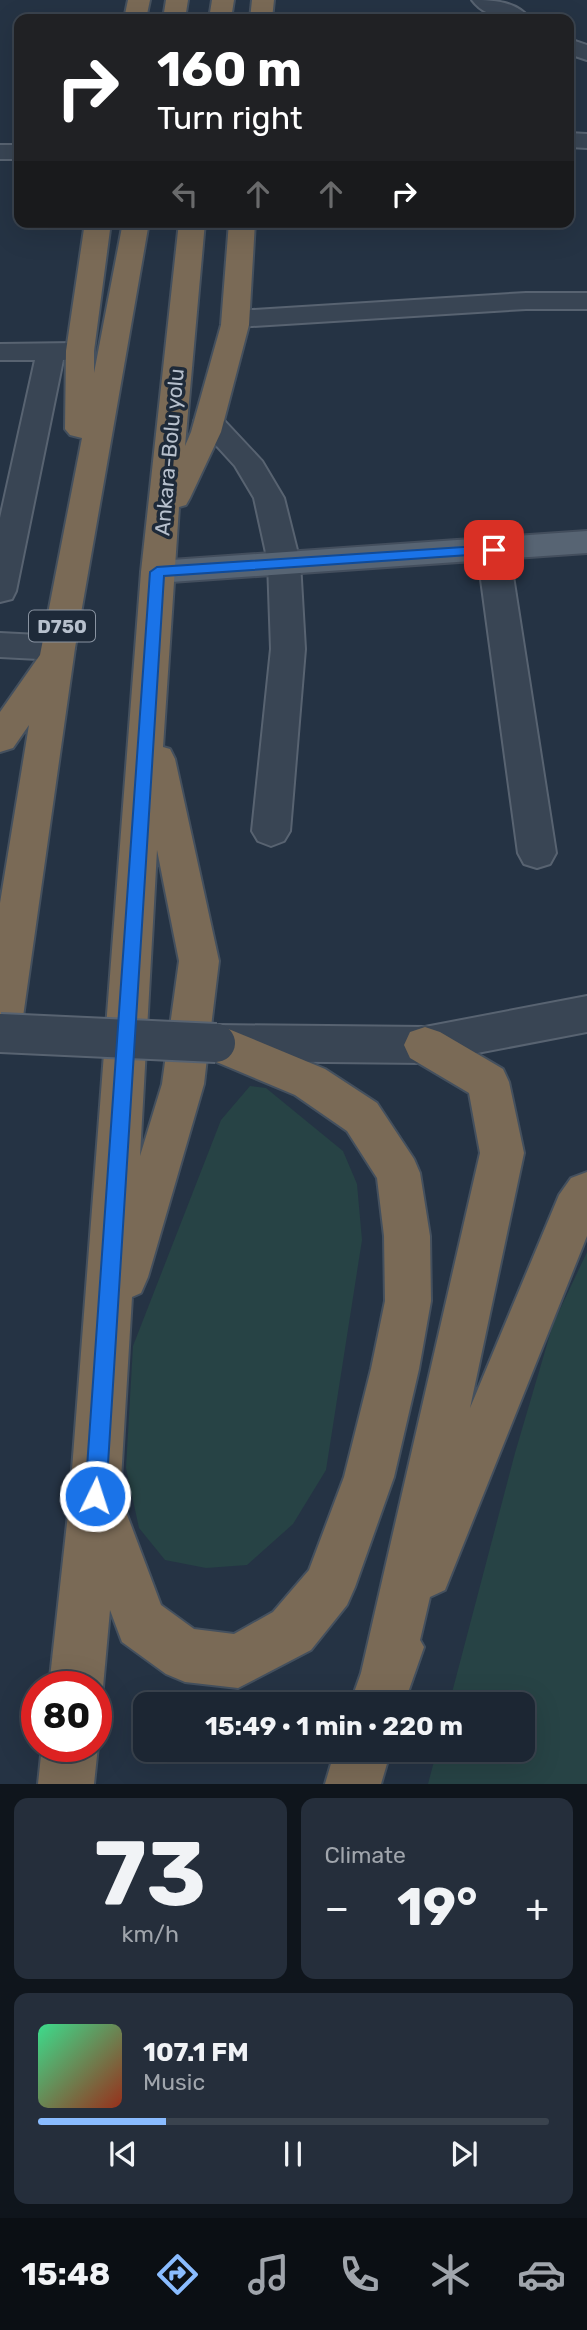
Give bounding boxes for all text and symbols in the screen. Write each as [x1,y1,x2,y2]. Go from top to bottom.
text: 160 m [157,40,302,98]
icon: right [42,42,133,133]
text: Turn right [157,99,302,137]
icon: left [166,175,204,213]
icon: ahead [239,175,277,213]
icon: ahead [312,175,350,213]
icon: right [385,175,423,213]
street label: Ankara-Bolu yolu [149,367,189,537]
pin [464,520,524,580]
icon: arrive [475,531,513,569]
road number: D750 [29,610,95,642]
position arrow [58,1459,132,1533]
speed limit sign: 80 [21,1671,112,1762]
text: 15:49 · 1 min · 220 m [205,1711,463,1742]
text: 73 [94,1820,206,1928]
text: Climate [325,1841,406,1869]
text: 19° [397,1876,478,1938]
text: − [325,1885,349,1931]
text: + [525,1885,549,1931]
text: km/h [122,1920,179,1948]
text: 107.1 FM [143,2037,249,2068]
text: Music [143,2068,205,2096]
icon: previous [104,2135,142,2173]
icon: pause [274,2135,312,2173]
icon: next [445,2135,483,2173]
icon: directions [153,2250,202,2299]
icon: music [244,2250,293,2299]
icon: phone [335,2250,384,2299]
icon: climate [426,2250,475,2299]
icon: car [517,2250,566,2299]
text: 15:48 [21,2255,110,2293]

